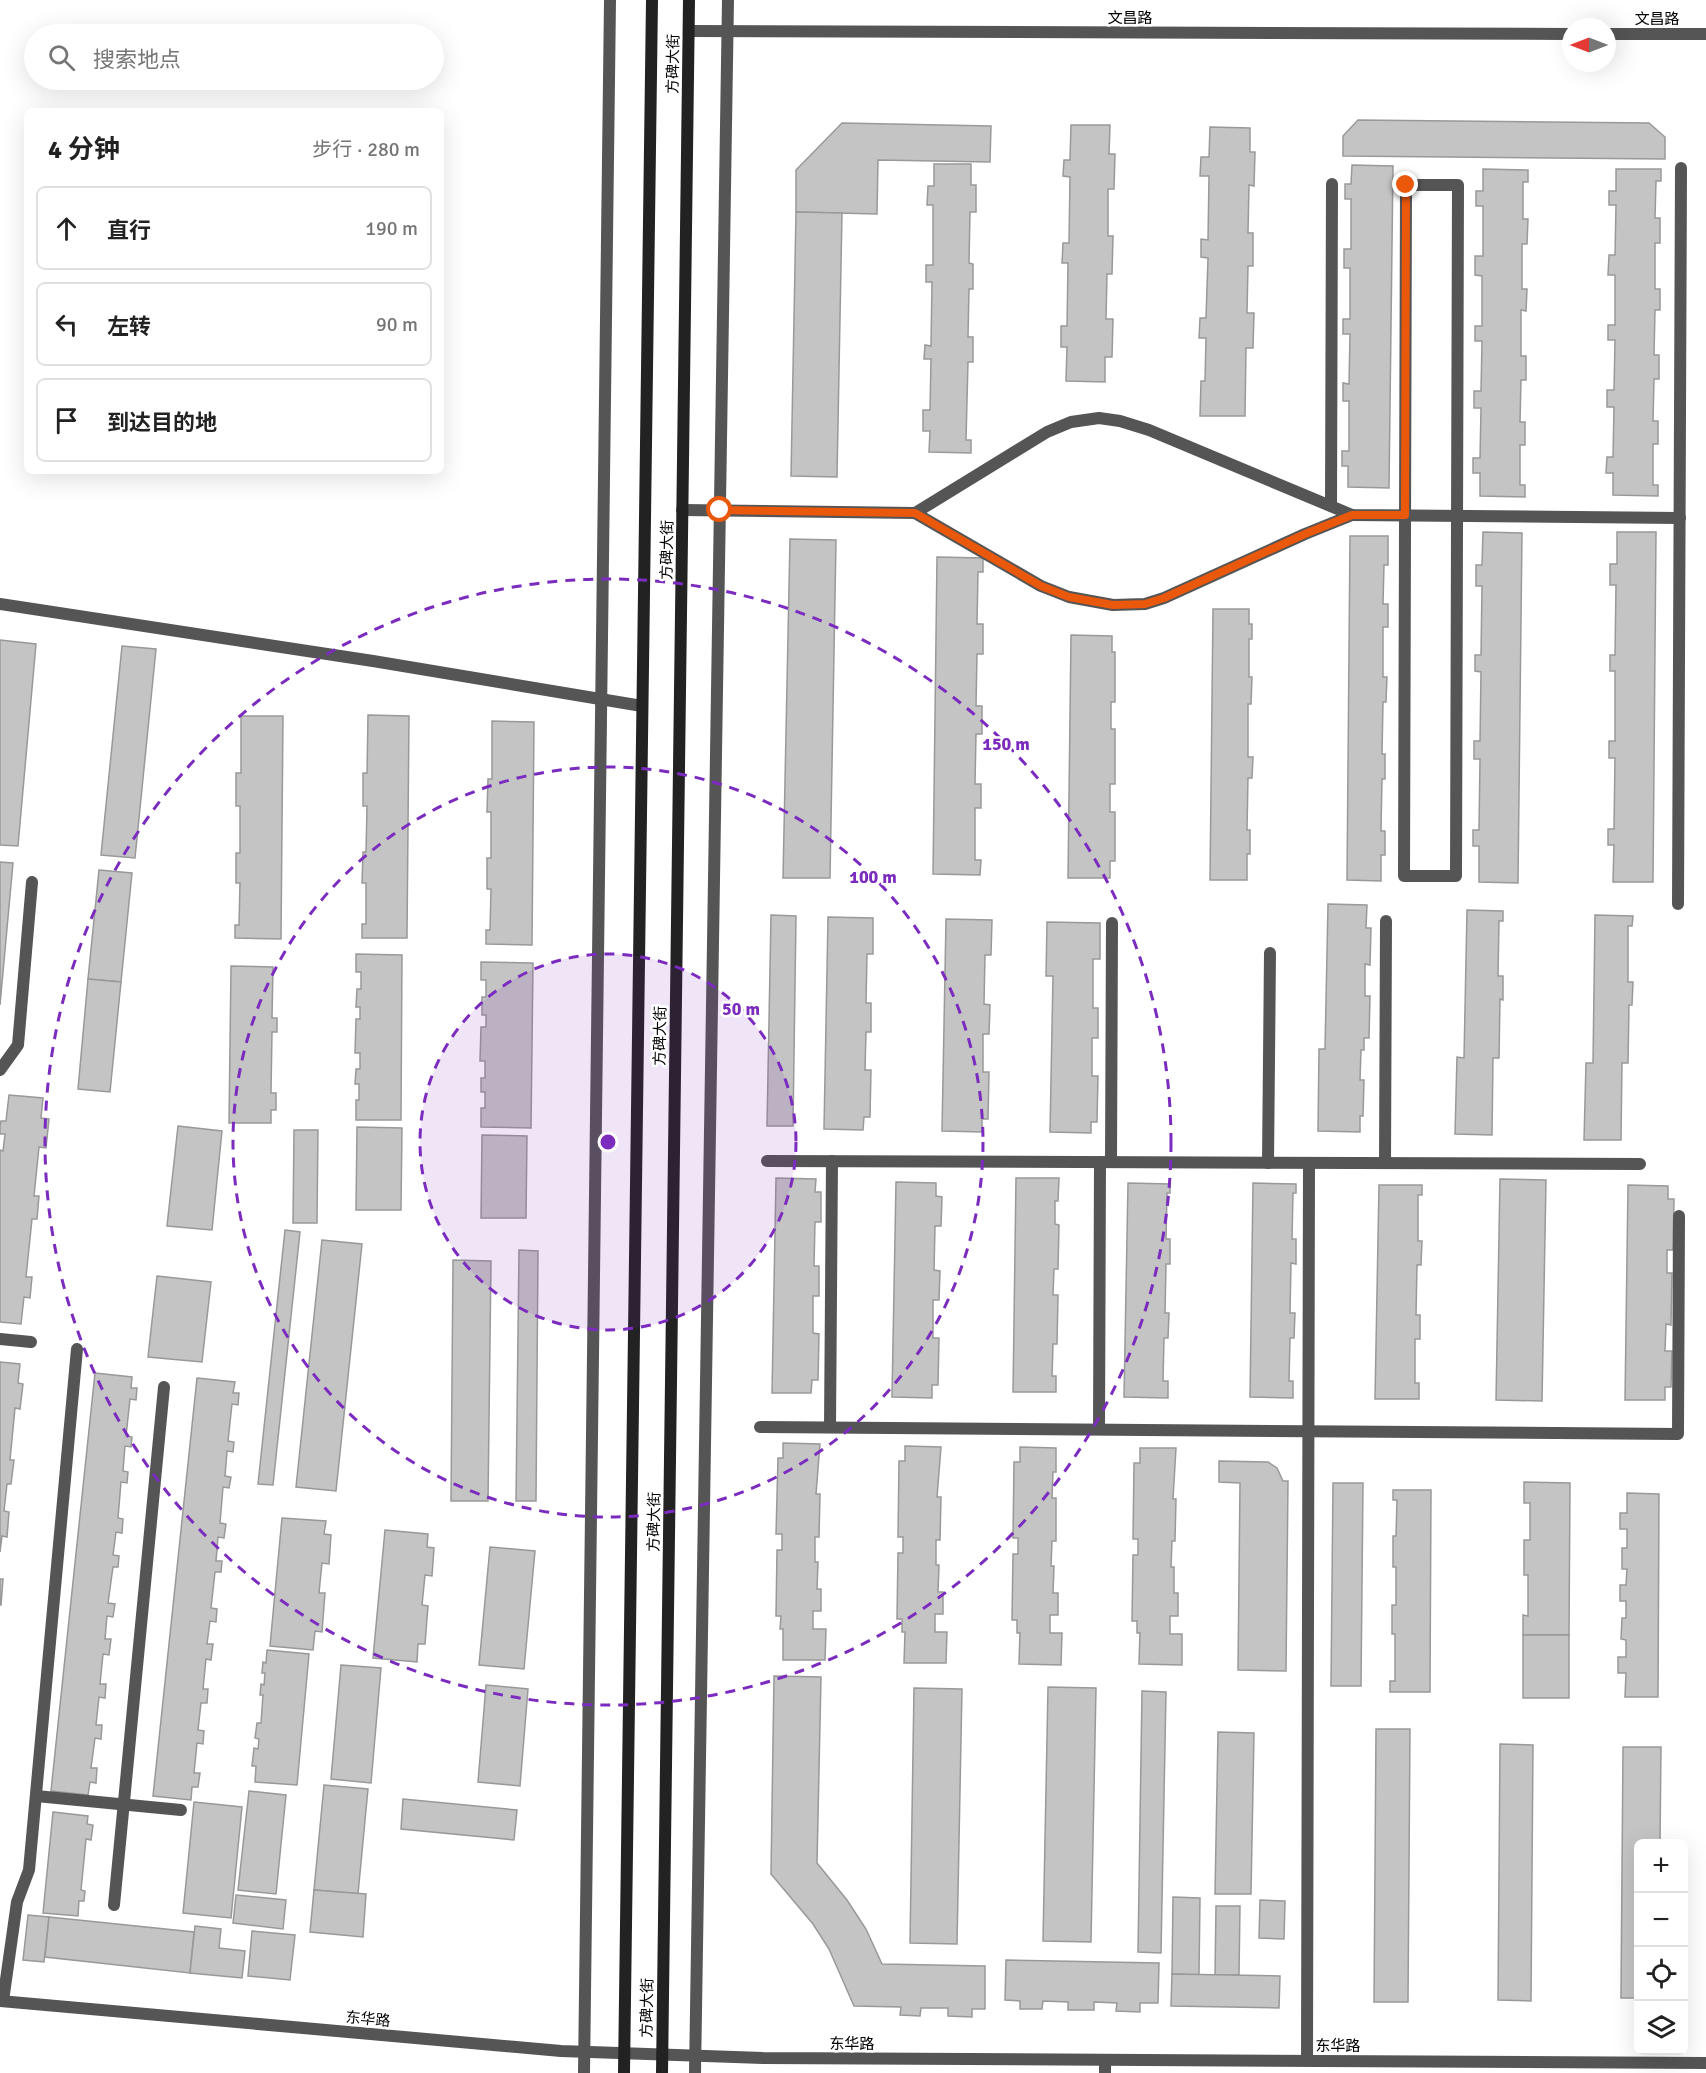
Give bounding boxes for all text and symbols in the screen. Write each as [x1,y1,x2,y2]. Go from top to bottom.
street label: 文昌路 [1107,9,1153,27]
street label: 文昌路 [1634,10,1680,28]
north arrow [1562,18,1616,72]
search box [24,24,444,90]
street label: 方碑大街 [663,34,683,94]
icon: search [45,41,78,74]
text: 搜索地点 [93,46,181,73]
text: 4 分钟 [48,134,120,166]
text: 步行 · 280 m [312,137,420,162]
route end [1392,171,1418,197]
icon: ahead [50,212,83,245]
text: 190 m [365,216,418,241]
text: 直行 [107,217,151,244]
icon: left [50,308,83,341]
text: 90 m [376,312,418,337]
text: 左转 [107,313,151,340]
icon: arrive [50,404,83,437]
text: 到达目的地 [107,409,217,436]
route start [706,496,732,522]
street label: 方碑大街 [657,520,677,580]
text: 150 m [982,733,1030,755]
text: 100 m [849,866,897,888]
text: 50 m [722,998,760,1020]
street label: 方碑大街 [650,1006,670,1066]
centre of rings [598,1132,618,1152]
street label: 方碑大街 [644,1492,664,1552]
map controls [1634,1839,1688,2055]
button: + [1634,1839,1688,1893]
button: − [1634,1893,1688,1947]
button: locate [1634,1947,1688,2001]
street label: 方碑大街 [637,1978,657,2038]
button: layers [1634,2001,1688,2055]
street label: 东华路 [345,2008,391,2030]
street label: 东华路 [829,2035,875,2053]
street label: 东华路 [1315,2037,1361,2055]

